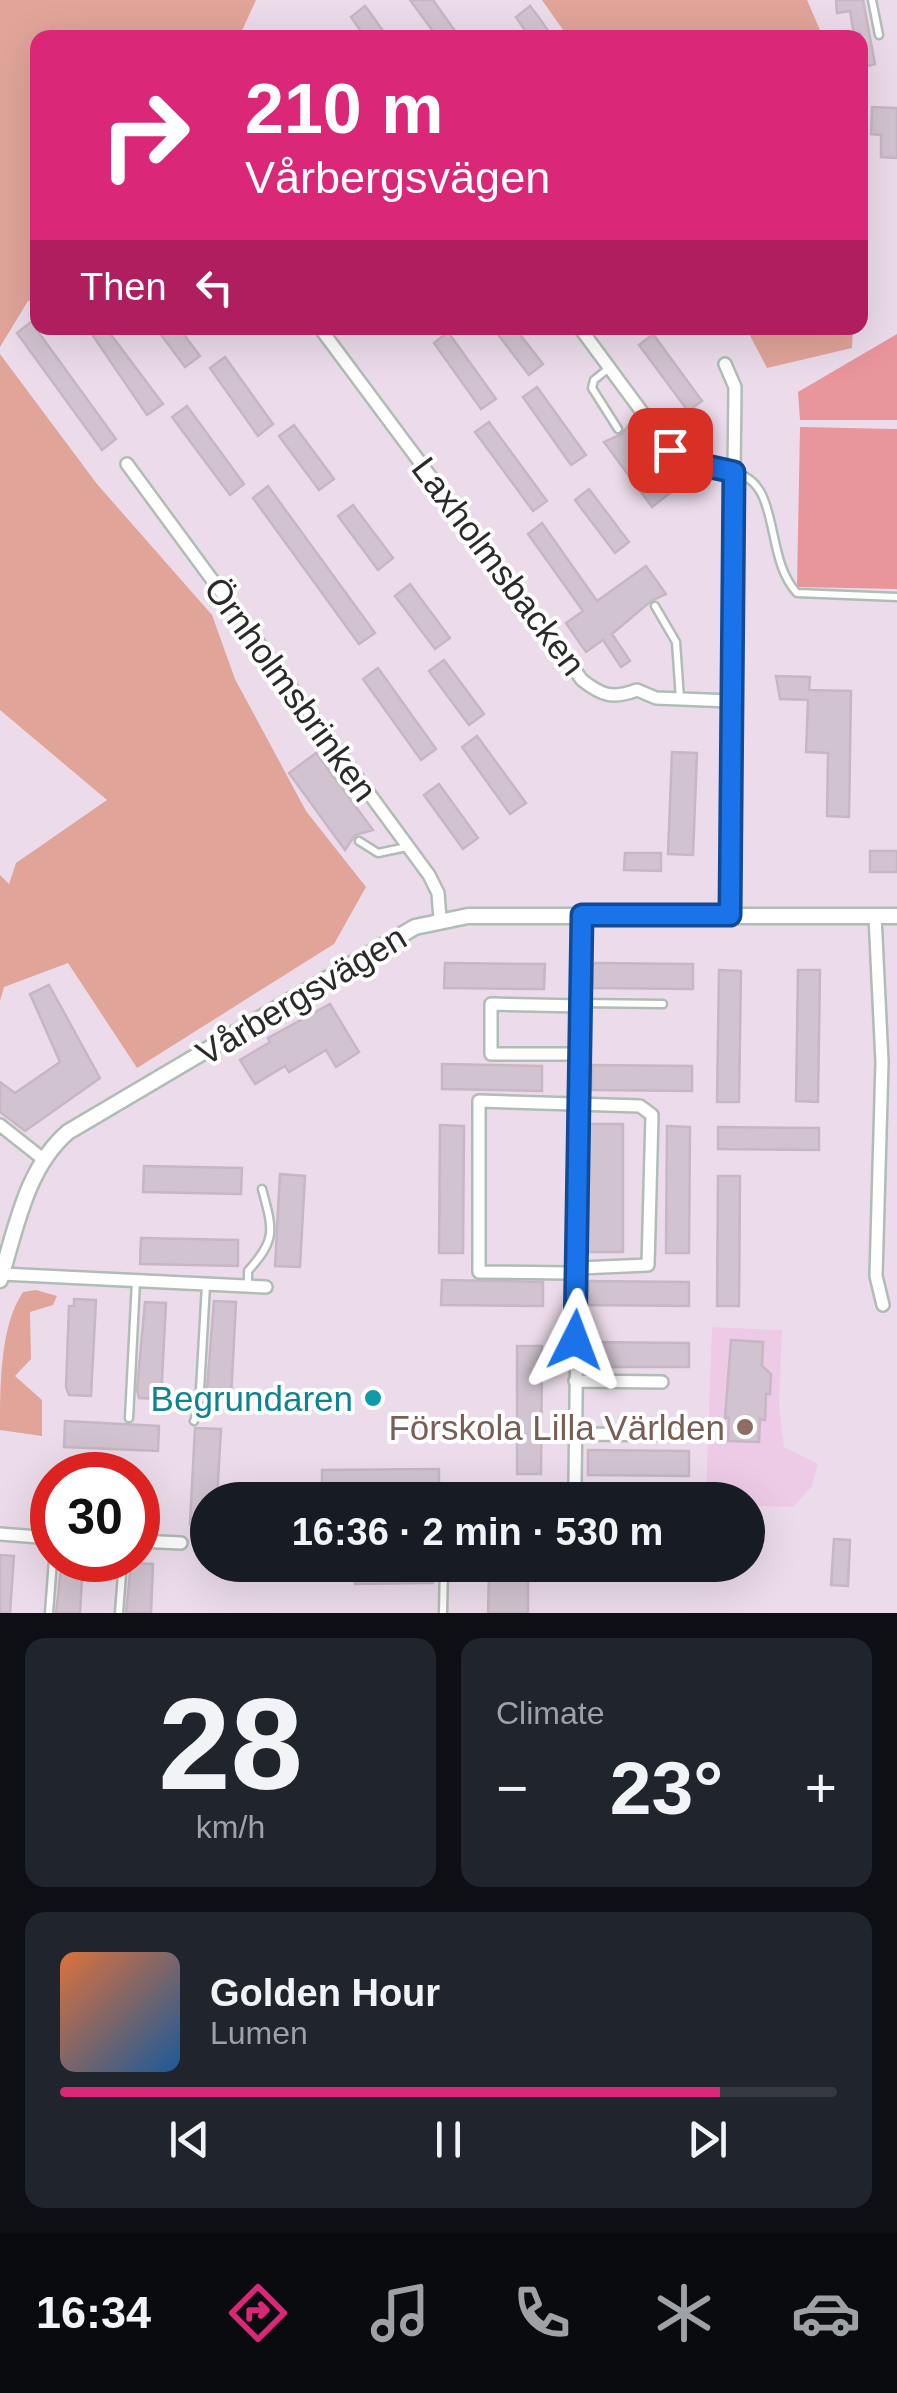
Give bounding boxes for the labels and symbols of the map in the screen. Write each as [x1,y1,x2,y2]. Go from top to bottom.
pin [628,408,713,493]
street label: Laxholmsbacken [404,449,594,683]
street label: Örnholmsbrinken [197,570,385,808]
street label: Vårbergsvägen [189,917,413,1073]
position arrow [523,1288,627,1392]
place label: Begrundaren [151,1379,353,1418]
marker: Begrundaren [362,1387,384,1409]
place label: Förskola Lilla Världen [388,1408,725,1447]
marker: Förskola Lilla Världen [734,1416,756,1438]
speed limit sign: 30 [30,1452,160,1582]

